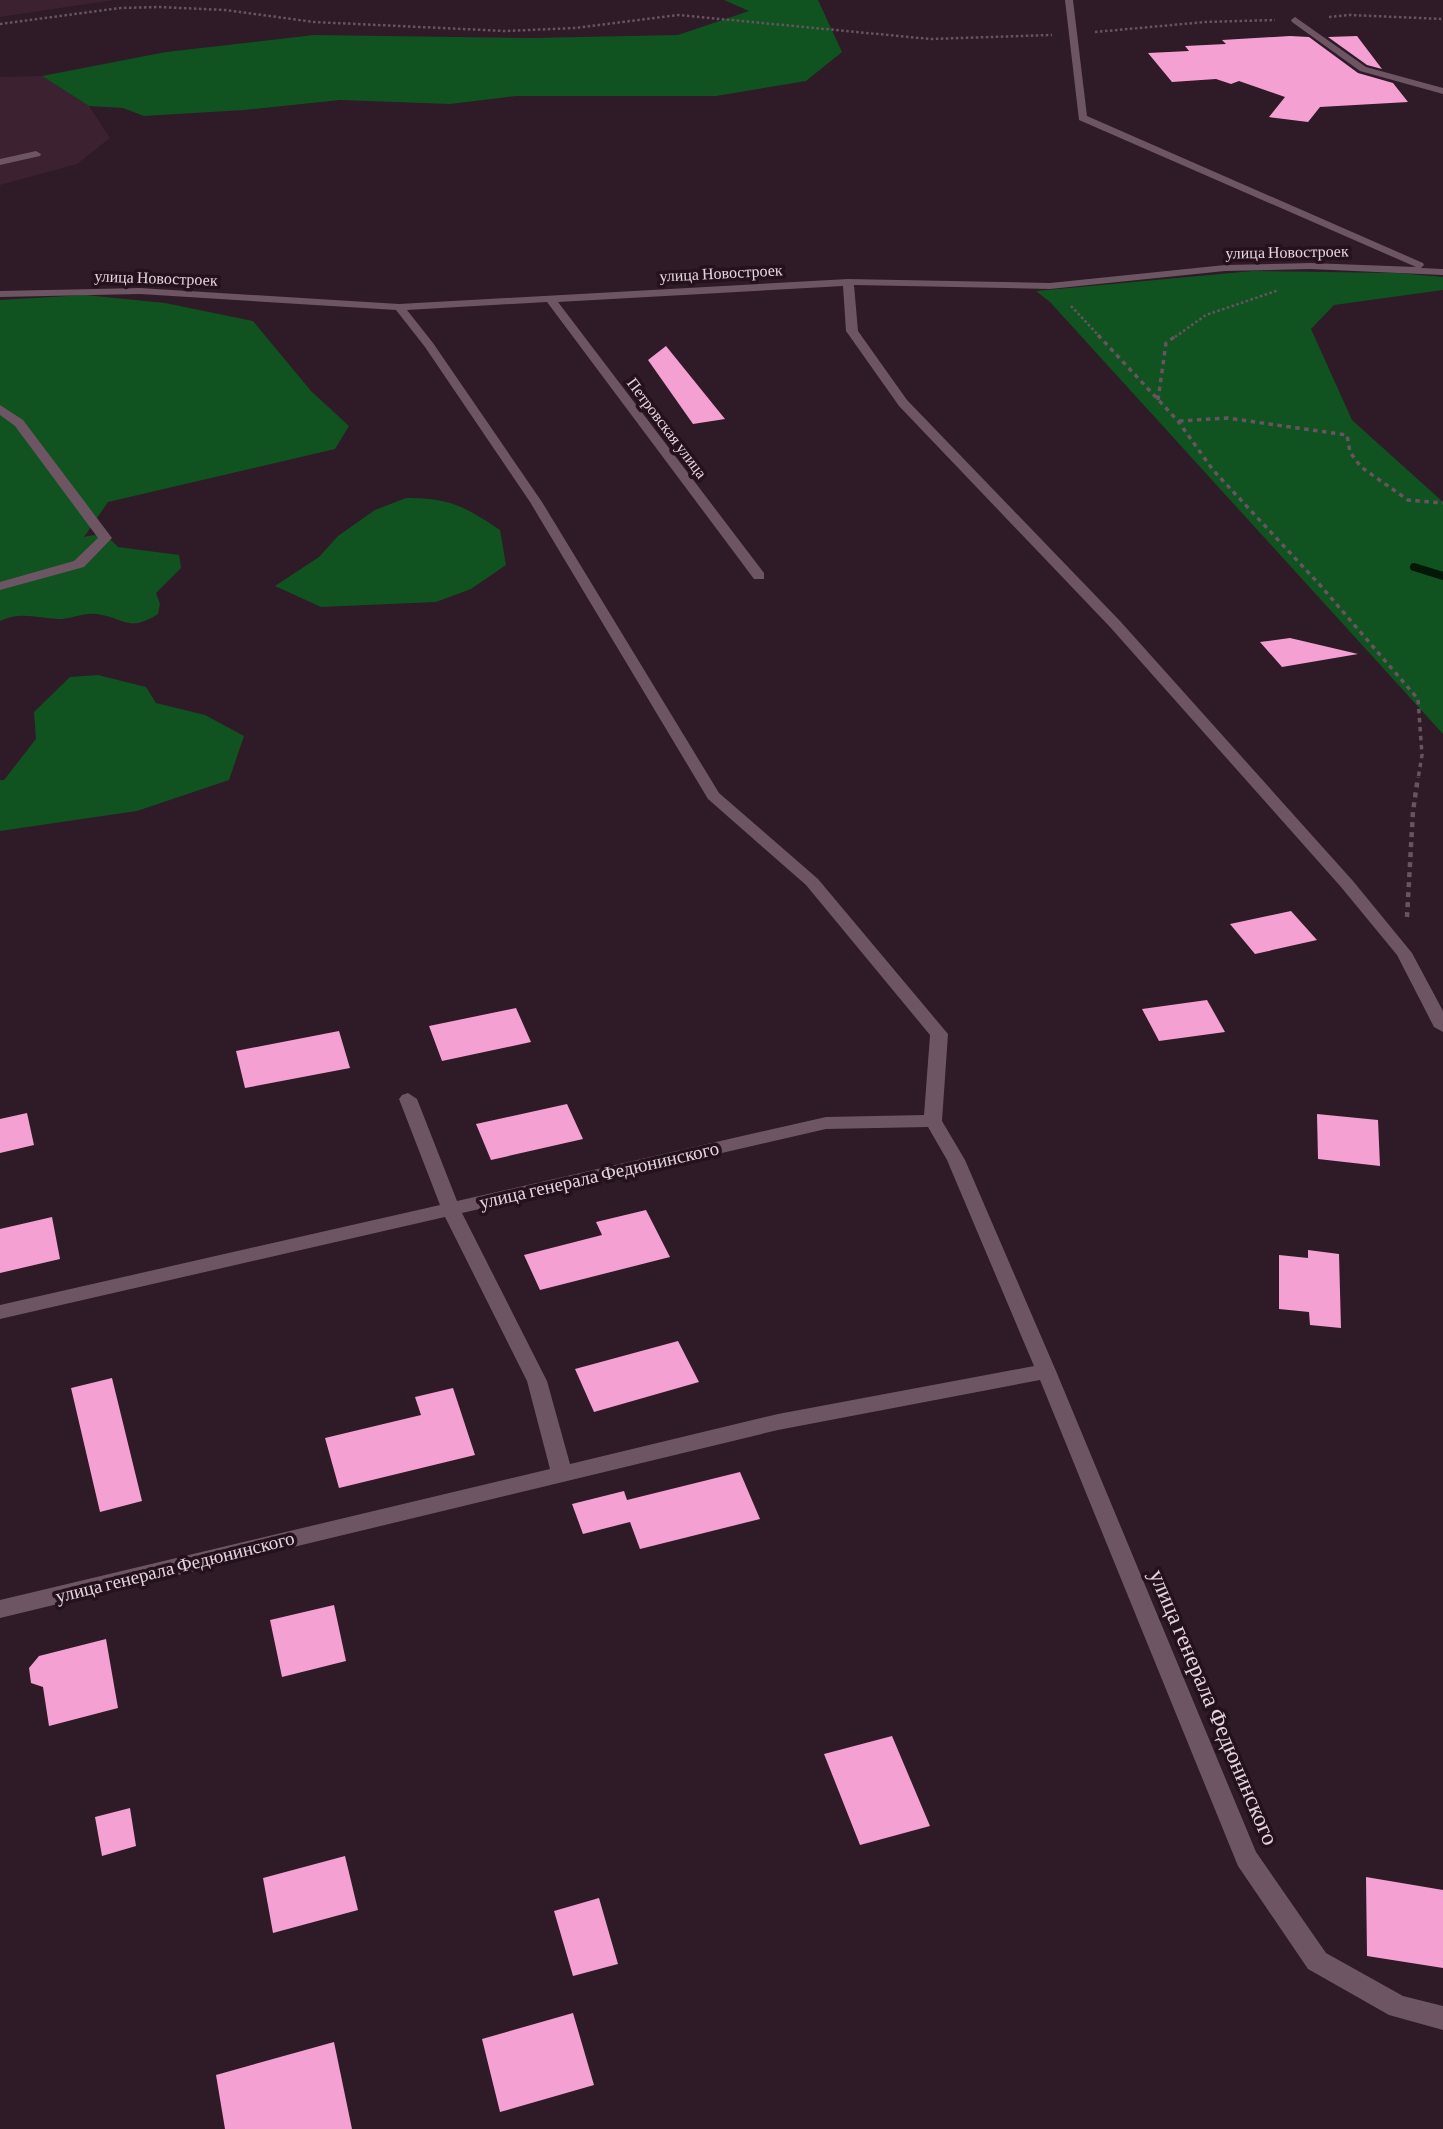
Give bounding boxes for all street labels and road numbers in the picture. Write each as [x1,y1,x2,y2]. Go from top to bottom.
street label: улица Новостроек [1225,242,1349,263]
street label: улица Новостроек [659,261,783,286]
street label: улица Новостроек [94,267,218,290]
street label: Петровская улица [623,375,710,482]
street label: улица генерала Федюнинского [477,1137,721,1213]
street label: улица генерала Федюнинского [53,1527,297,1607]
street label: улица генерала Федюнинского [1144,1565,1284,1849]

